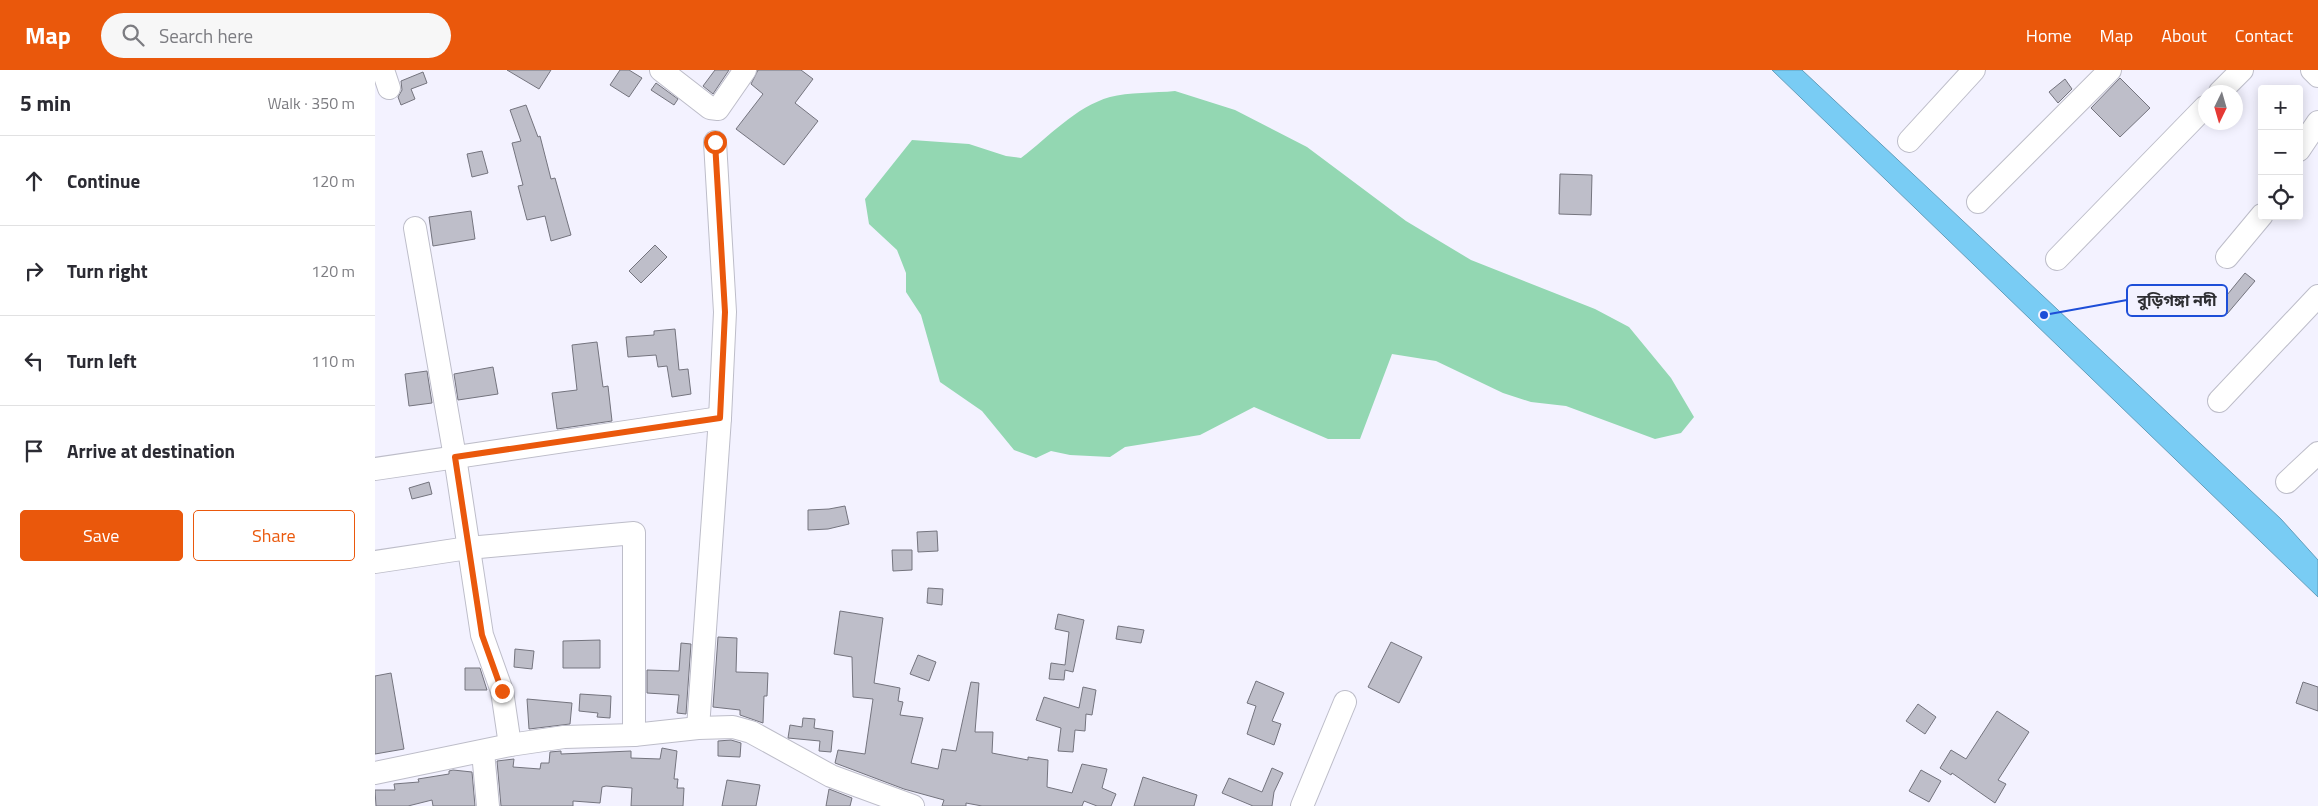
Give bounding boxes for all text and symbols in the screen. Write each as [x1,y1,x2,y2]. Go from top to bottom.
search box [101,13,451,58]
text: Map [25,17,71,53]
icon: search [119,21,147,49]
text: Search here [159,21,253,50]
text: Home [2026,22,2072,49]
text: Map [2100,22,2133,49]
text: About [2161,22,2207,49]
text: Contact [2235,22,2293,49]
north arrow [2198,85,2243,130]
map controls [2258,85,2303,220]
button: + [2258,85,2303,130]
text: 5 min [20,87,71,119]
text: Walk · 350 m [267,91,355,115]
button: − [2258,130,2303,175]
route start [704,131,727,154]
text: Continue [67,166,140,195]
icon: ahead [20,167,48,195]
text: 120 m [311,169,355,193]
button: locate [2258,175,2303,220]
text: Turn right [67,256,148,285]
icon: right [20,257,48,285]
text: 120 m [311,259,355,283]
callout: বুড়িগঙ্গা নদী [2127,285,2227,316]
text: বুড়িগঙ্গা নদী [2136,288,2217,312]
text: Turn left [67,346,137,375]
icon: left [20,347,48,375]
text: 110 m [311,349,355,373]
text: Arrive at destination [67,436,235,465]
icon: arrive [20,437,48,465]
button: Save [20,510,183,561]
button: Share [193,510,355,561]
route end [491,680,514,703]

